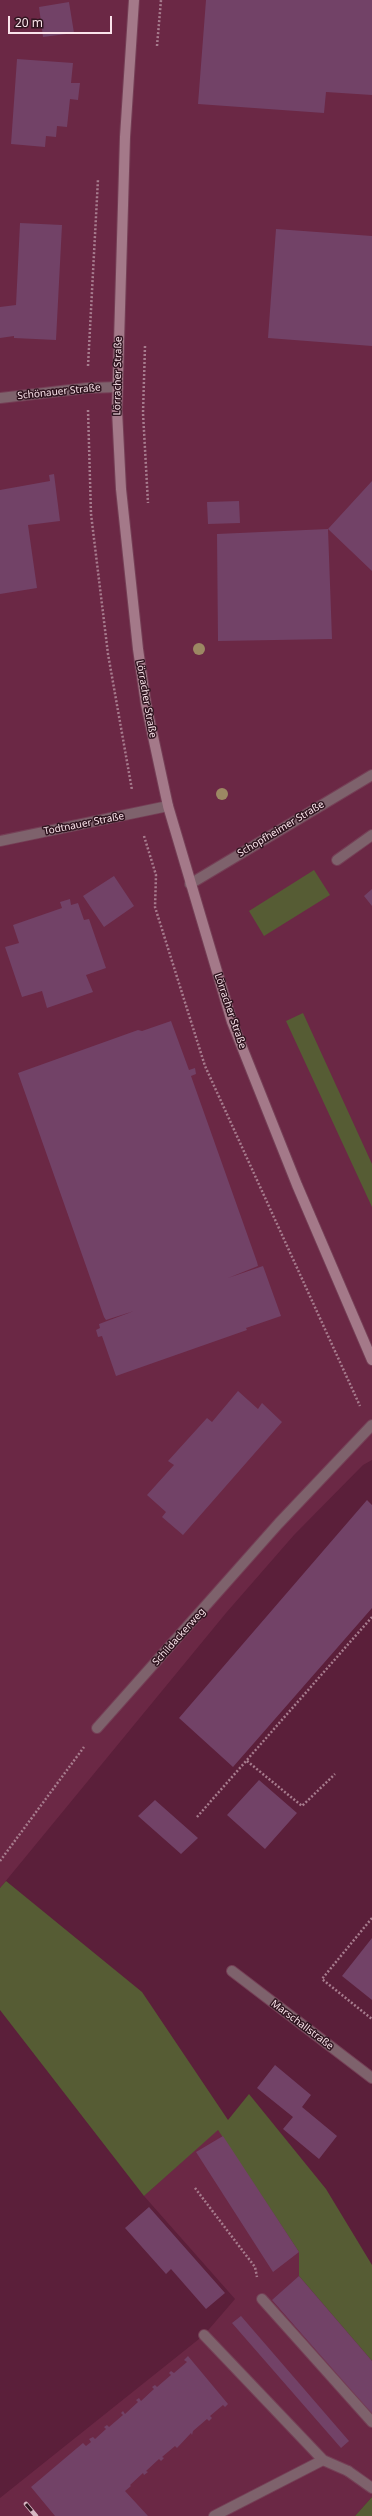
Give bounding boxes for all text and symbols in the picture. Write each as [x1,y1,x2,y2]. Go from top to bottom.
scale bar [10,8,114,34]
text: 20 m [15,14,43,31]
street label: Lörracher Straße [111,336,125,416]
street label: Schönauer Straße [17,382,101,402]
street label: Lörracher Straße [133,659,159,739]
street label: Schopfheimer Straße [236,798,326,860]
street label: Todtnauer Straße [43,810,125,838]
street label: Lörracher Straße [211,972,249,1050]
street label: Schildackerweg [150,1606,208,1668]
street label: Marschallstraße [268,1998,336,2052]

